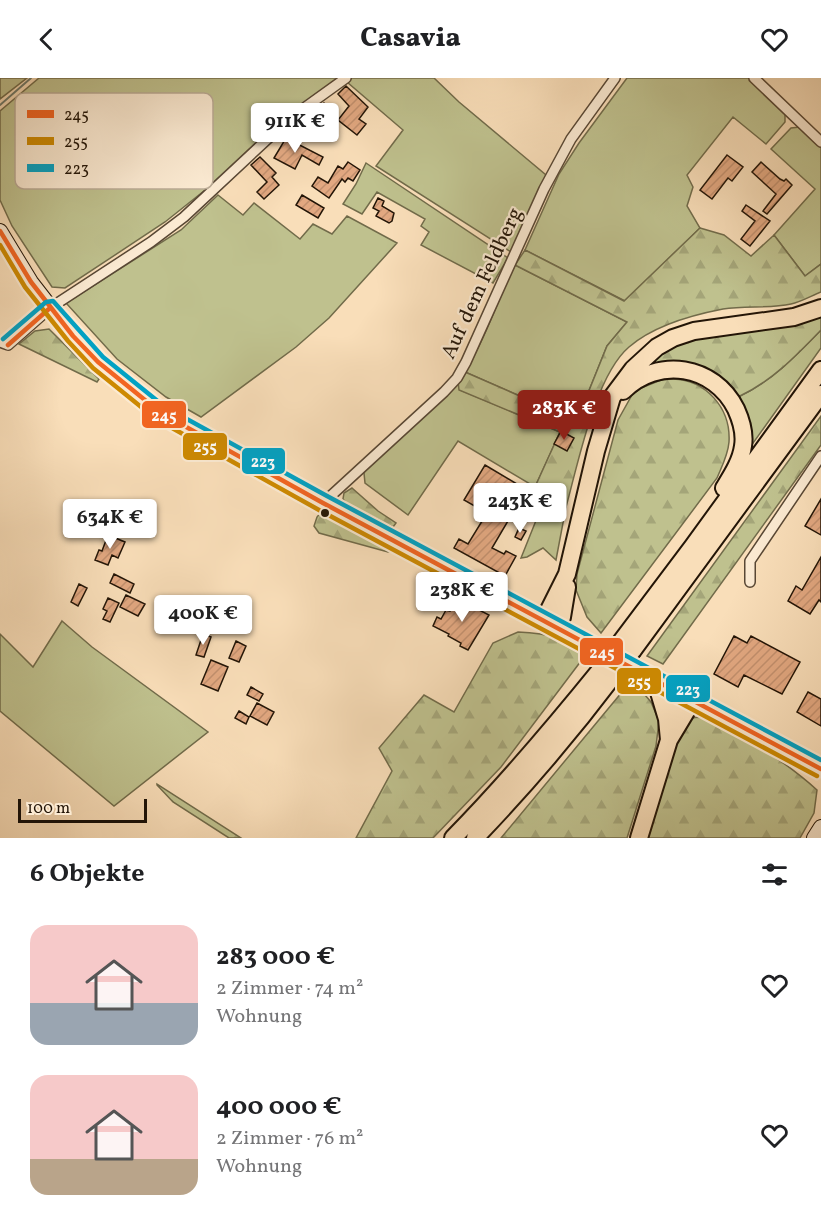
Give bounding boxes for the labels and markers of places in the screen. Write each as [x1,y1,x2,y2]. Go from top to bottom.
pin: 911K € [246,103,344,154]
pin: 283K € [515,390,613,441]
pin: 243K € [471,483,569,534]
pin: 634K € [61,499,159,550]
unlabelled marker [319,507,331,519]
pin: 238K € [413,572,511,623]
pin: 400K € [154,595,252,646]

